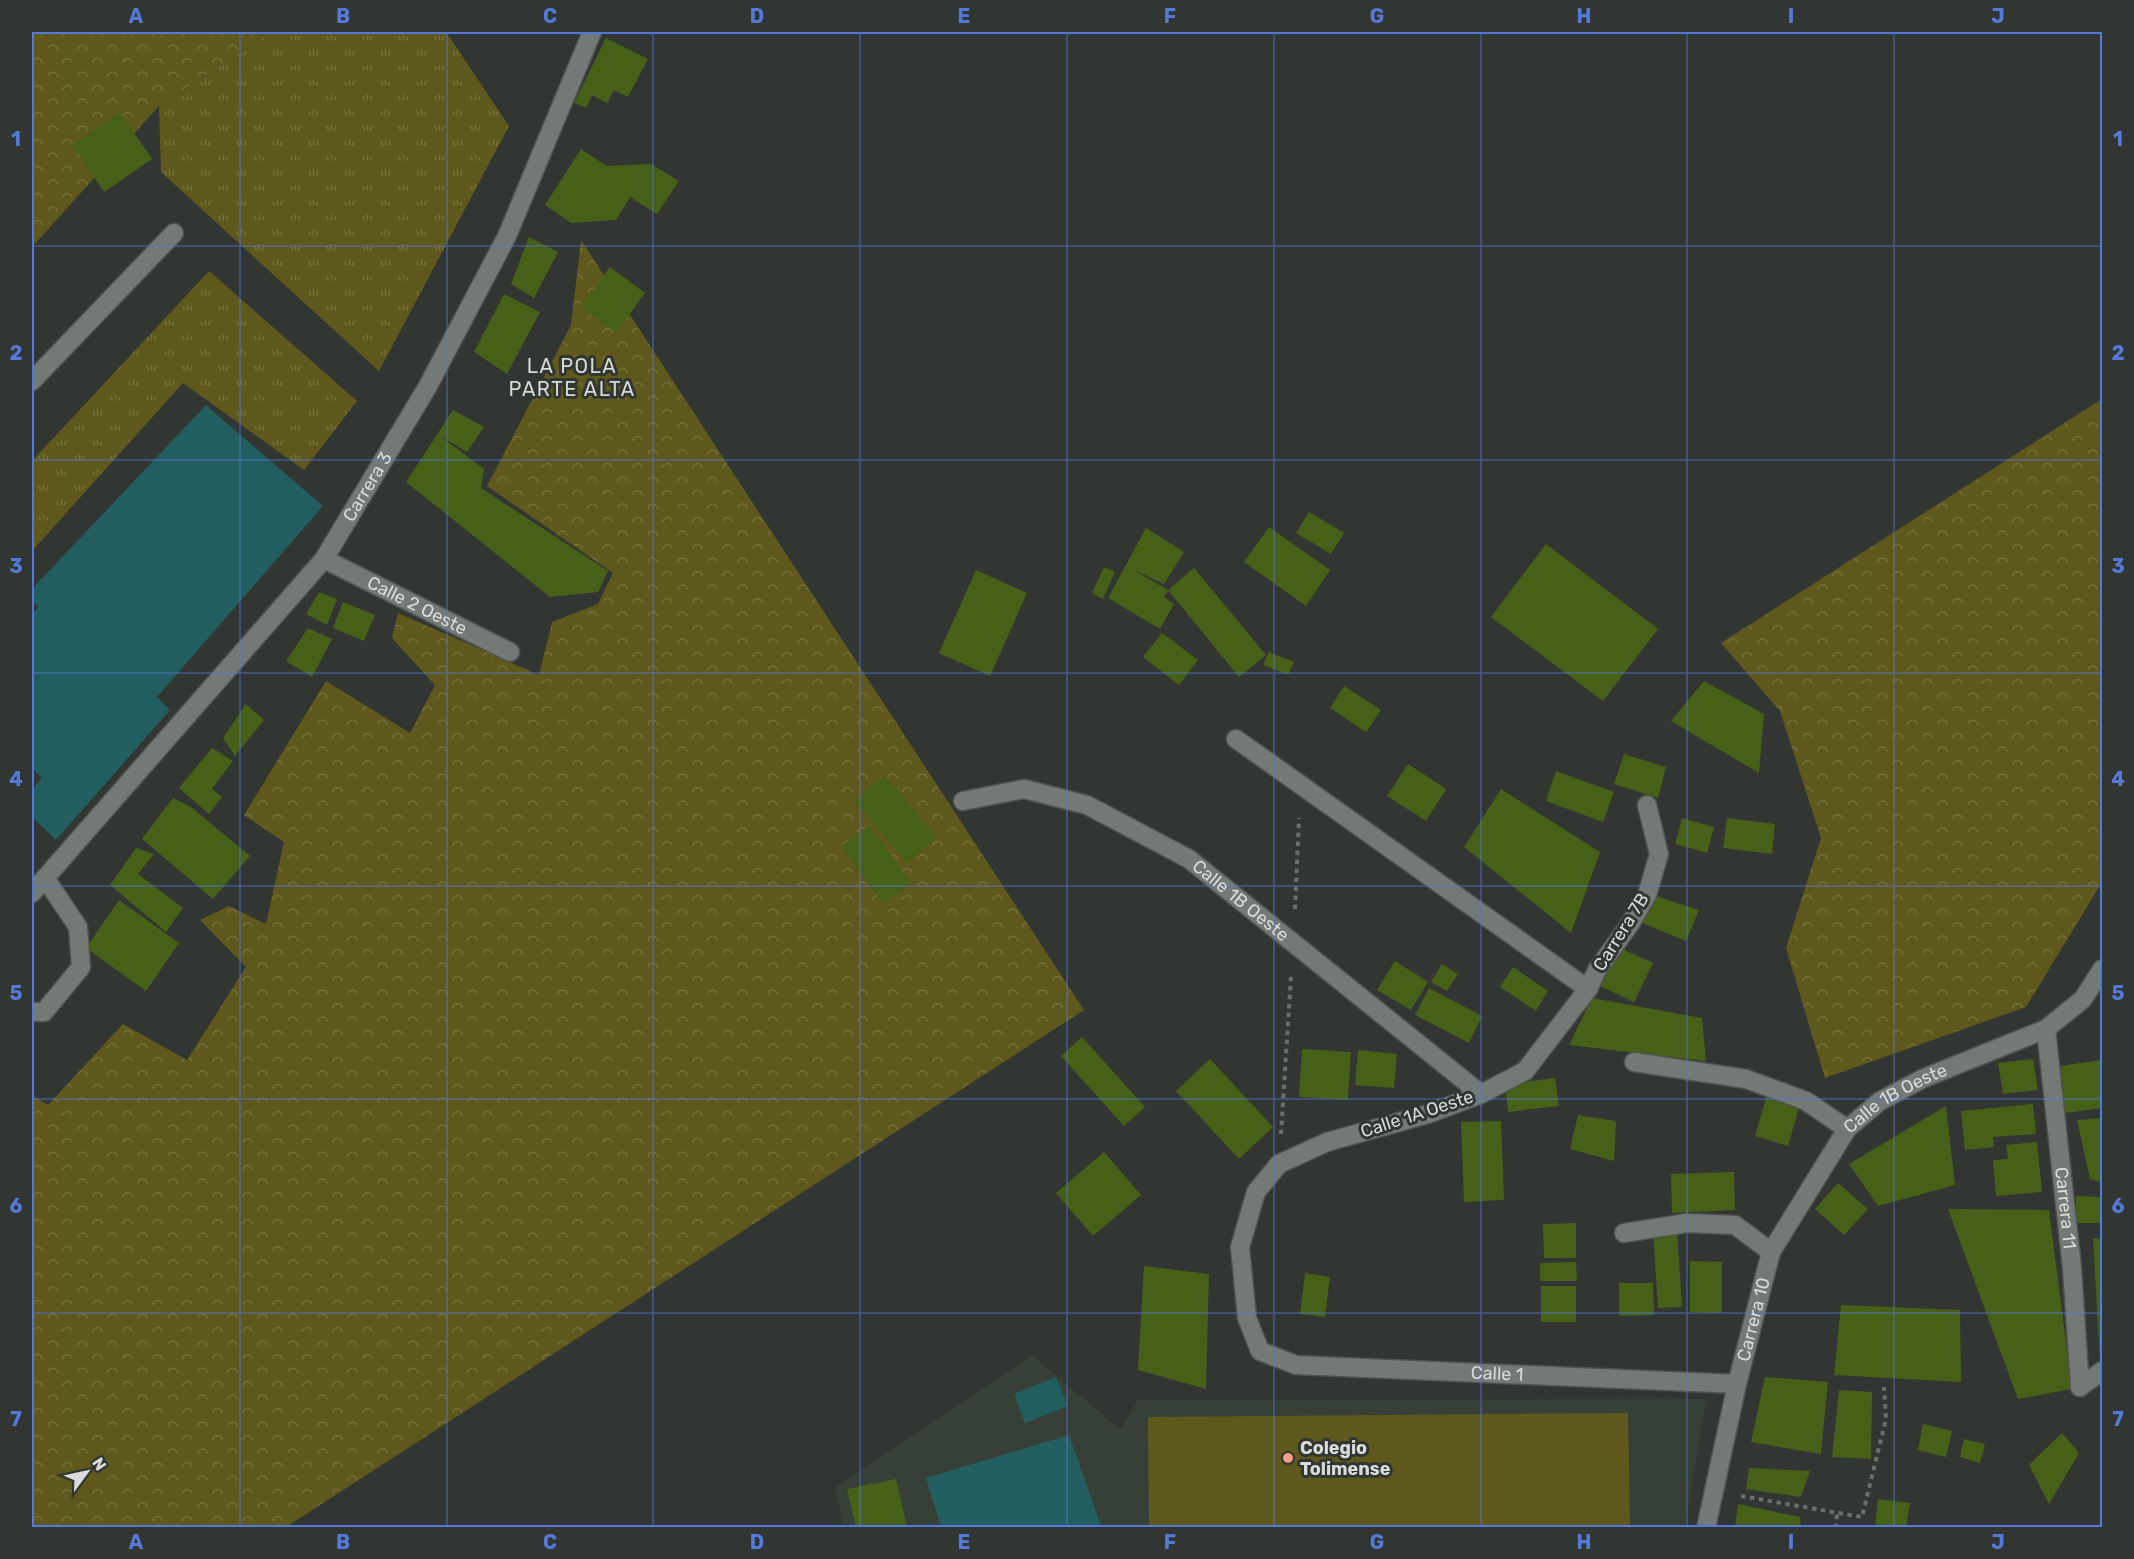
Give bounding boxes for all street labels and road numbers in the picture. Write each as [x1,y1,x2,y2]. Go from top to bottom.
street label: Carrera 3 [338,448,397,526]
street label: Calle 2 Oeste [363,571,471,640]
street label: Calle 1B Oeste [1188,855,1294,946]
street label: Carrera 7B [1588,889,1654,975]
street label: Calle 1B Oeste [1839,1059,1950,1138]
street label: Calle 1A Oeste [1358,1085,1476,1143]
street label: Carrera 11 [2050,1166,2081,1250]
street label: Carrera 10 [1732,1275,1775,1364]
street label: Calle 1 [1470,1362,1524,1386]

